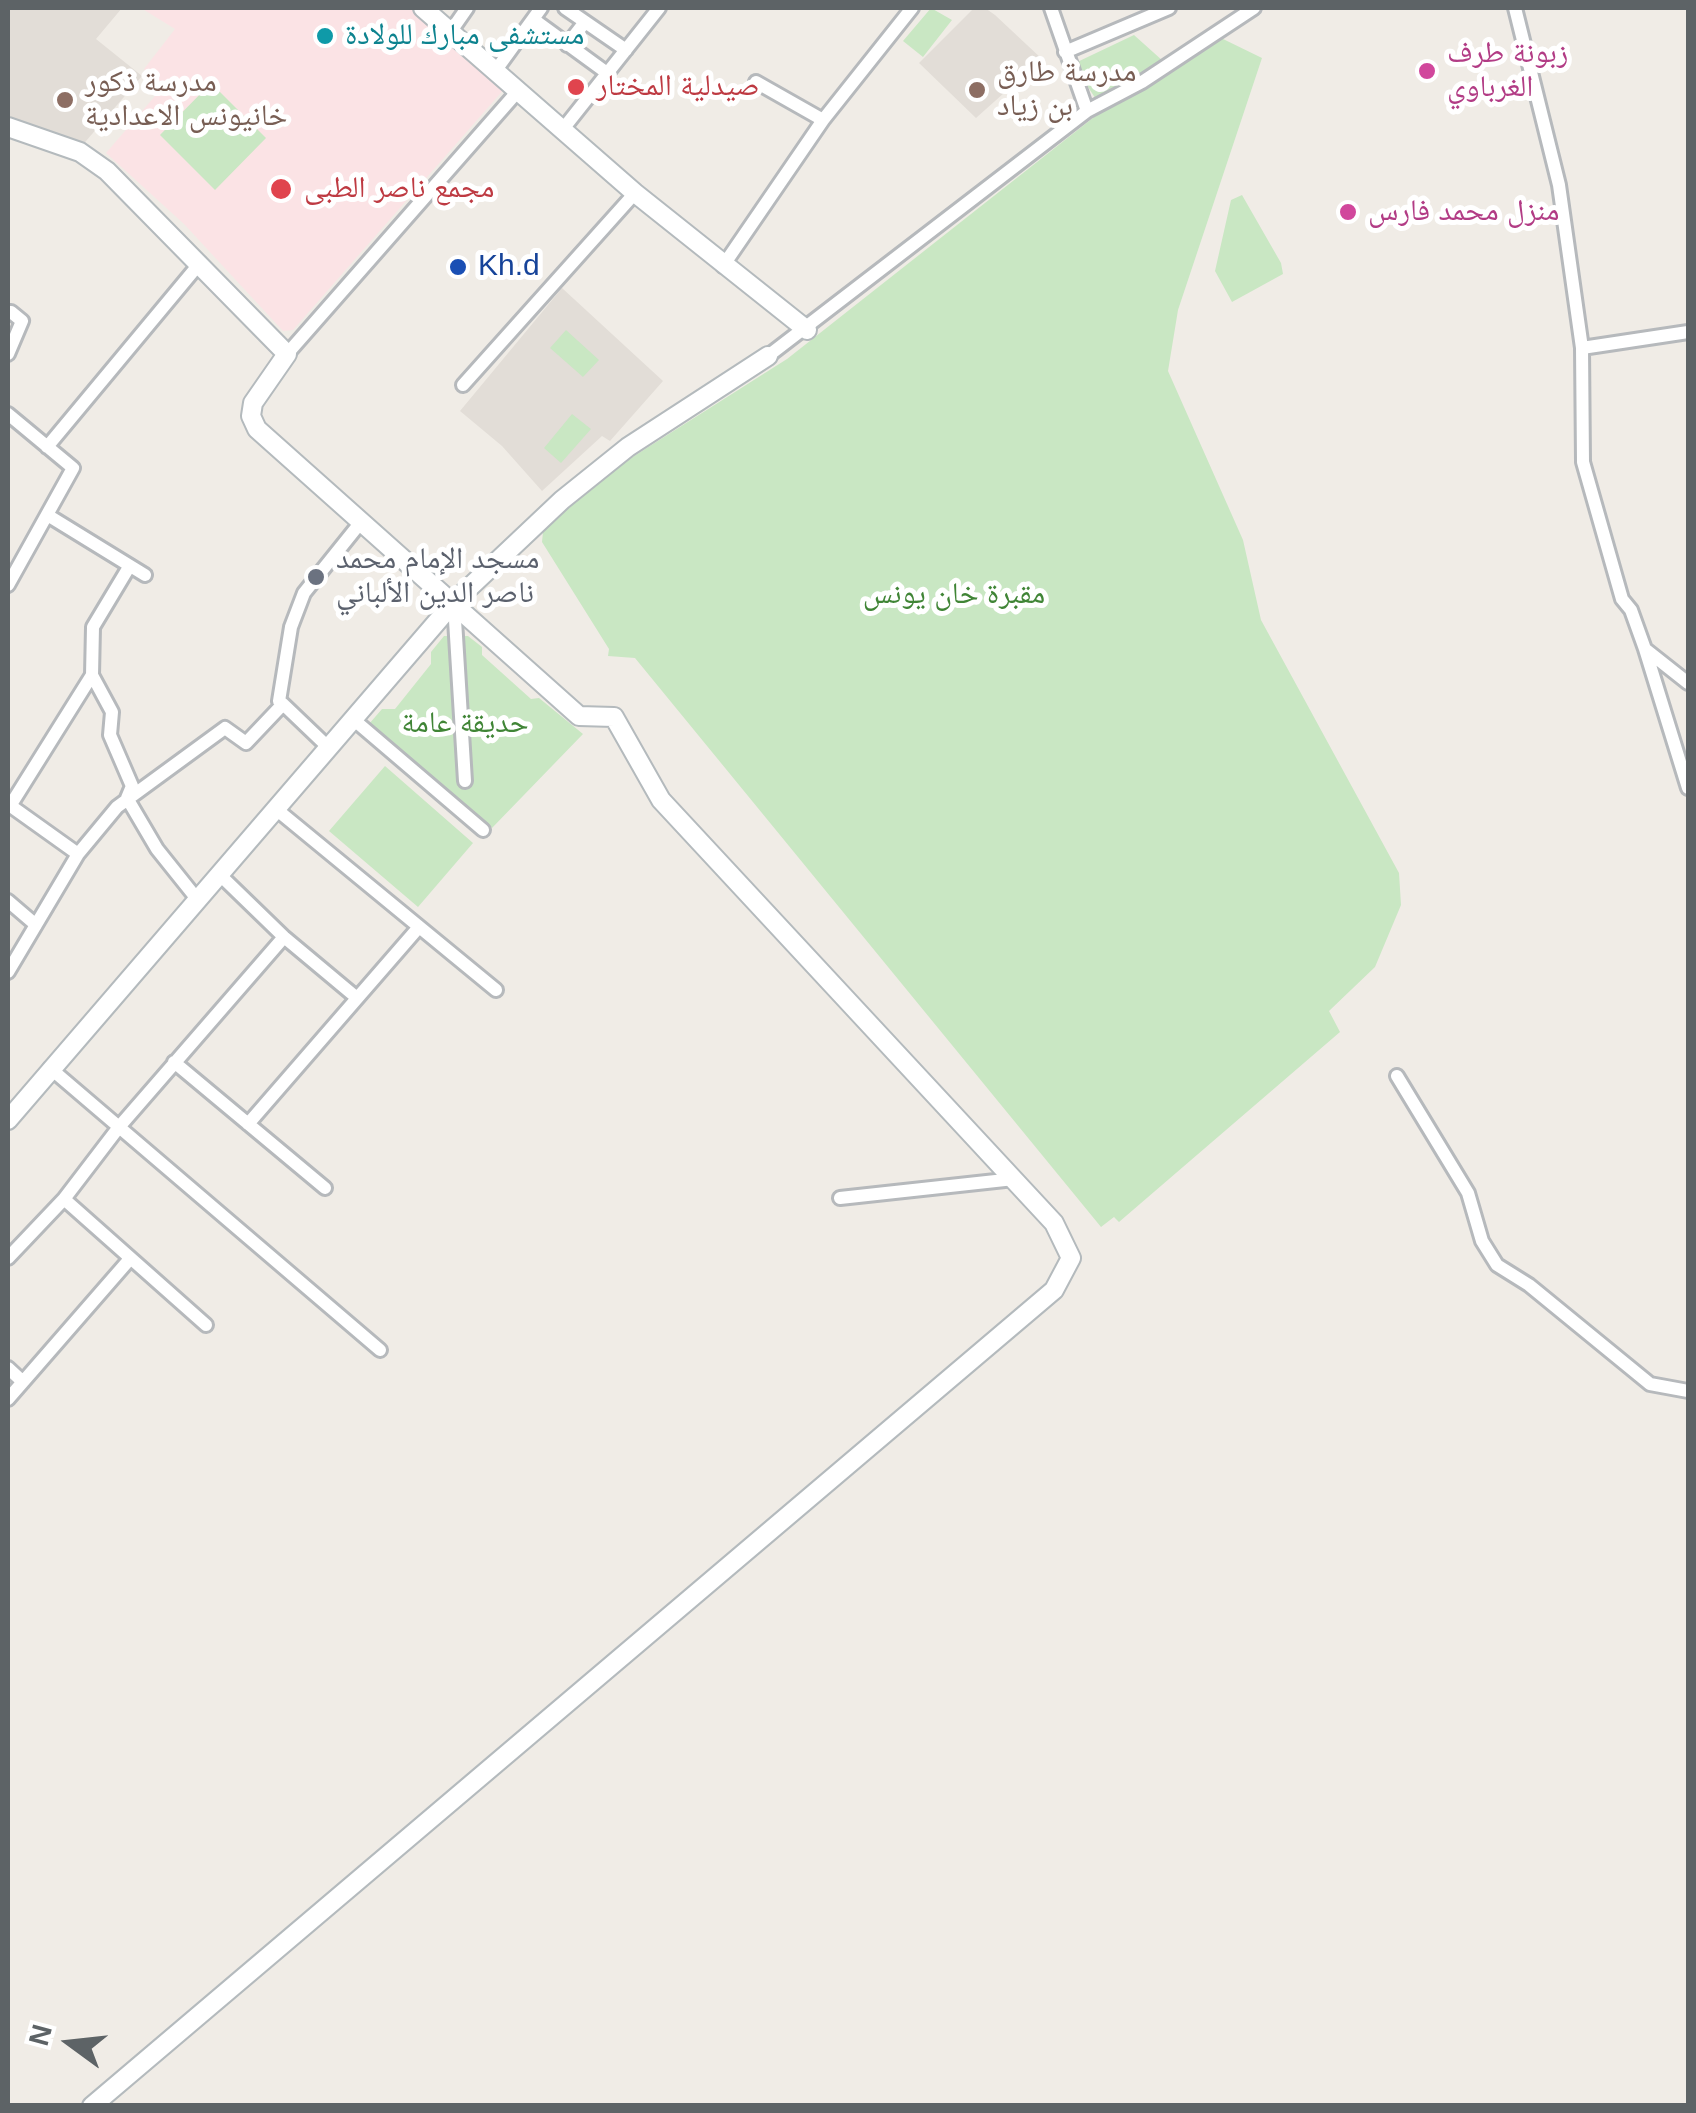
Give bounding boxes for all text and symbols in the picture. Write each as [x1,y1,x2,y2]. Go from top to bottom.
place label: مستشفى مبارك للولادة [345,18,584,54]
marker: مستشفى مبارك للولادة [314,25,336,47]
place label: زبونة طرف الغرباوي [1447,36,1568,106]
place label: مدرسة طارق بن زياد [997,55,1136,126]
marker: زبونة طرف الغرباوي [1416,60,1438,82]
place label: مدرسة ذكور خانيونس الاعدادية [85,65,287,136]
place label: صيدلية المختار [596,69,759,105]
marker: صيدلية المختار [565,76,587,98]
marker: مدرسة طارق بن زياد [966,79,988,101]
marker: مدرسة ذكور خانيونس الاعدادية [54,89,76,111]
place label: مجمع ناصر الطبى [304,171,494,207]
marker: مجمع ناصر الطبى [268,176,294,202]
place label: منزل محمد فارس [1368,194,1560,230]
marker: منزل محمد فارس [1337,201,1359,223]
place label: Kh.d [478,249,540,285]
marker: Kh.d [447,256,469,278]
place label: مسجد الإمام محمد ناصر الدين الألباني [336,542,539,612]
marker: مسجد الإمام محمد ناصر الدين الألباني [305,566,327,588]
park label: مقبرة خان يونس [863,577,1045,613]
park label: حديقة عامة [401,706,529,742]
north arrow [20,1993,120,2093]
text: N [23,2021,58,2049]

